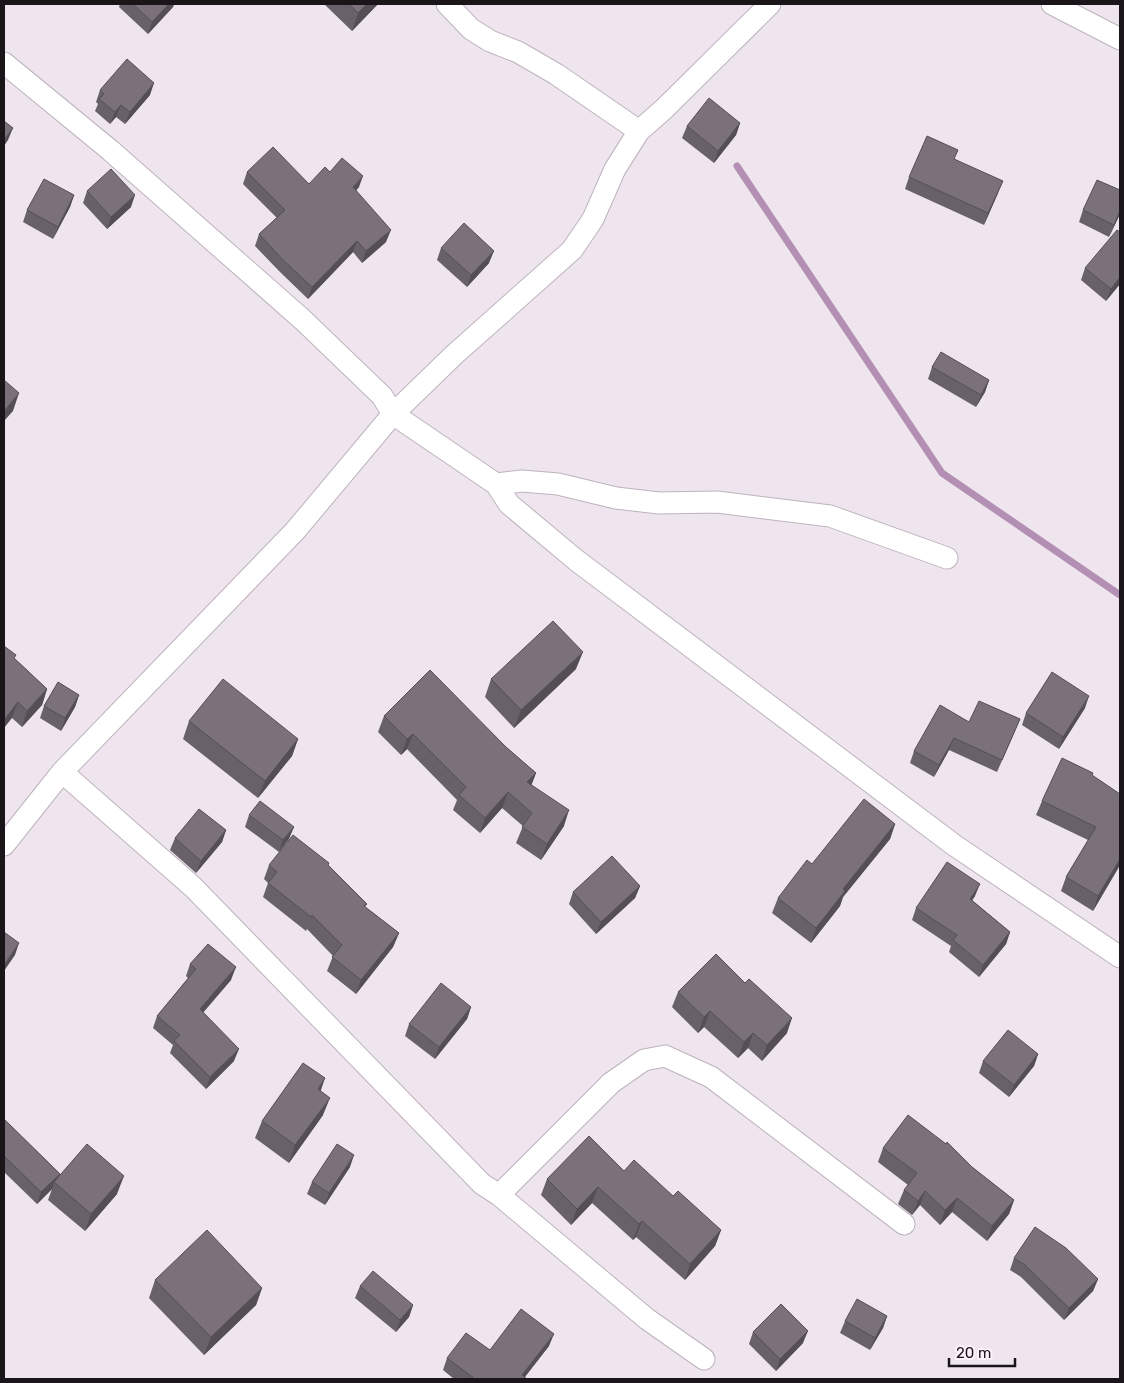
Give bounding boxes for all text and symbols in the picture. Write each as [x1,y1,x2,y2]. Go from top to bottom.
scale bar [949,1336,1015,1368]
text: 20 m [956,1344,991,1362]

